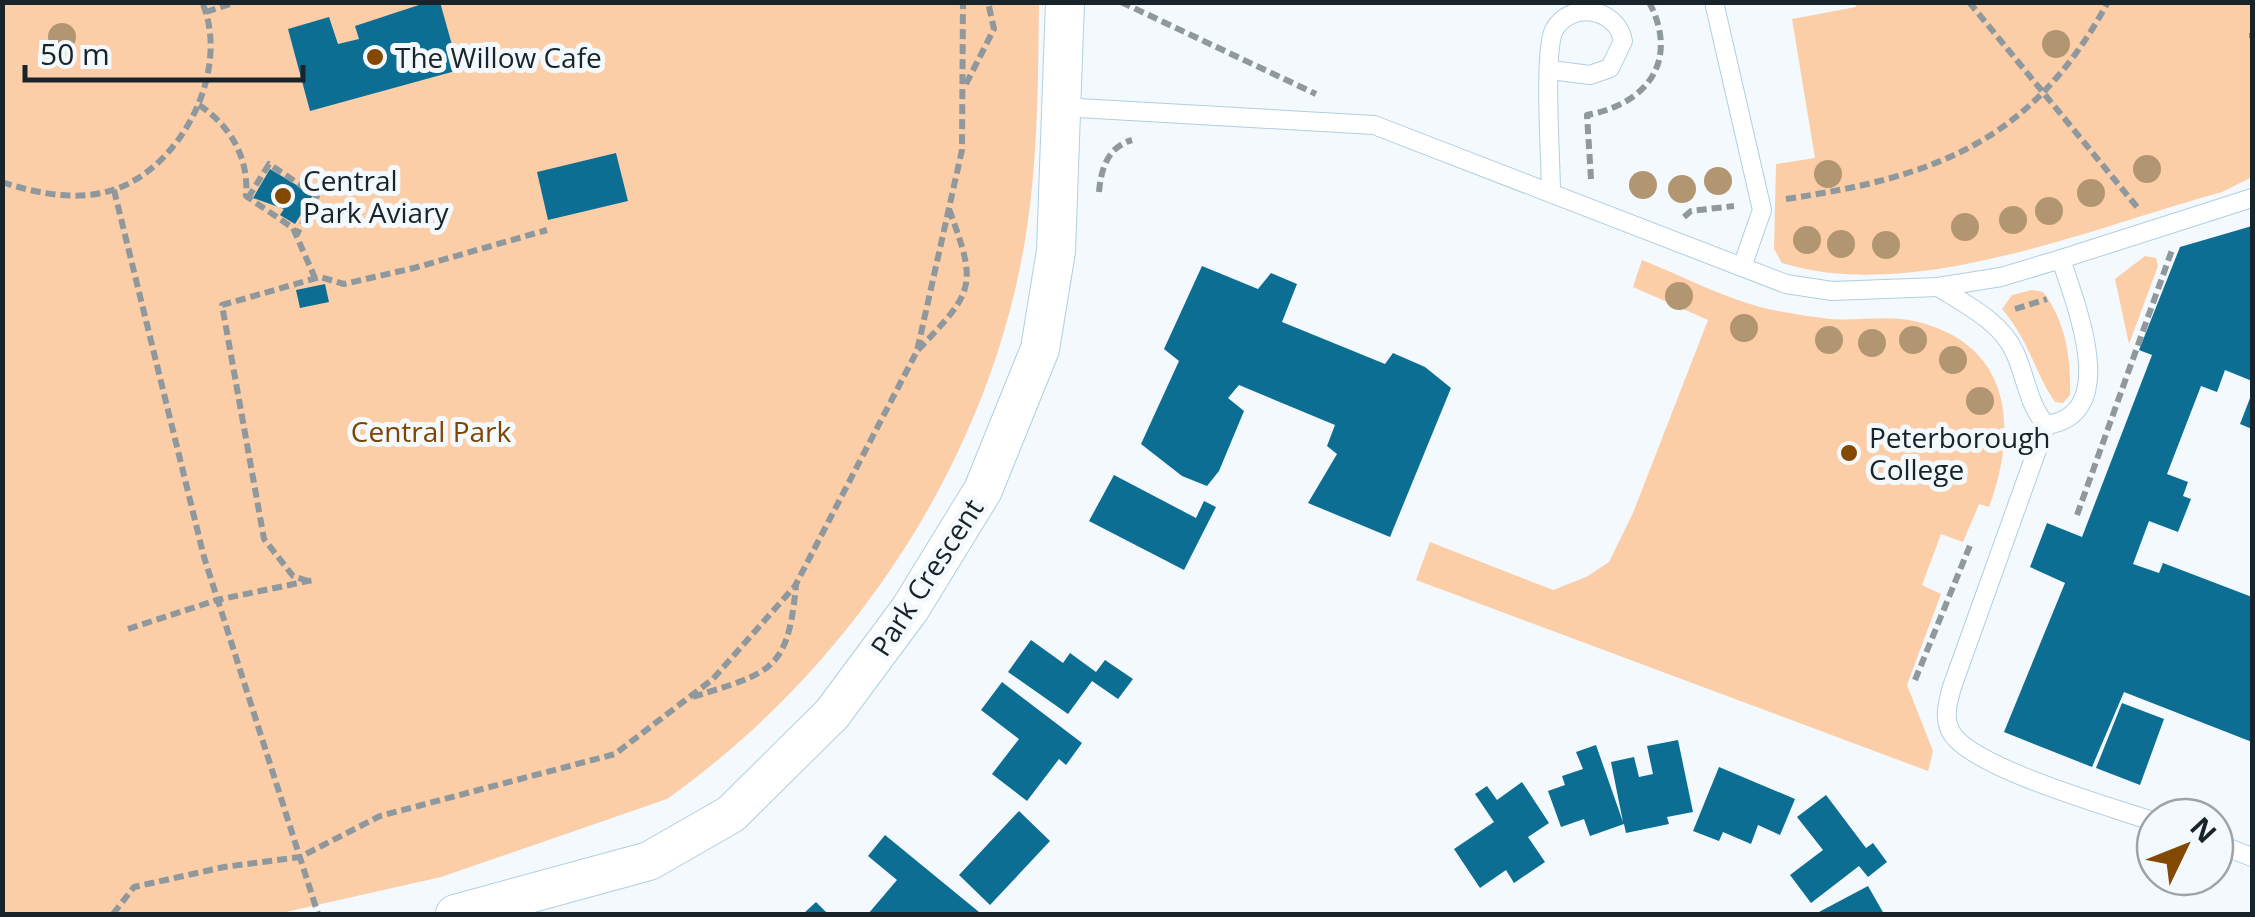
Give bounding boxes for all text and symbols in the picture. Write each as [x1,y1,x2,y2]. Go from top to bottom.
scale bar [25,20,302,82]
text: 50 m [40,33,110,74]
place label: The Willow Cafe [395,38,602,76]
marker: The Willow Cafe [364,46,386,68]
place label: Central Park Aviary [303,161,450,231]
marker: Central Park Aviary [272,185,294,207]
park label: Central Park [351,412,511,450]
place label: Peterborough College [1869,418,2051,488]
marker: Peterborough College [1838,442,1860,464]
street label: Park Crescent [861,491,991,663]
north arrow [2135,797,2235,897]
text: N [2182,808,2226,851]

